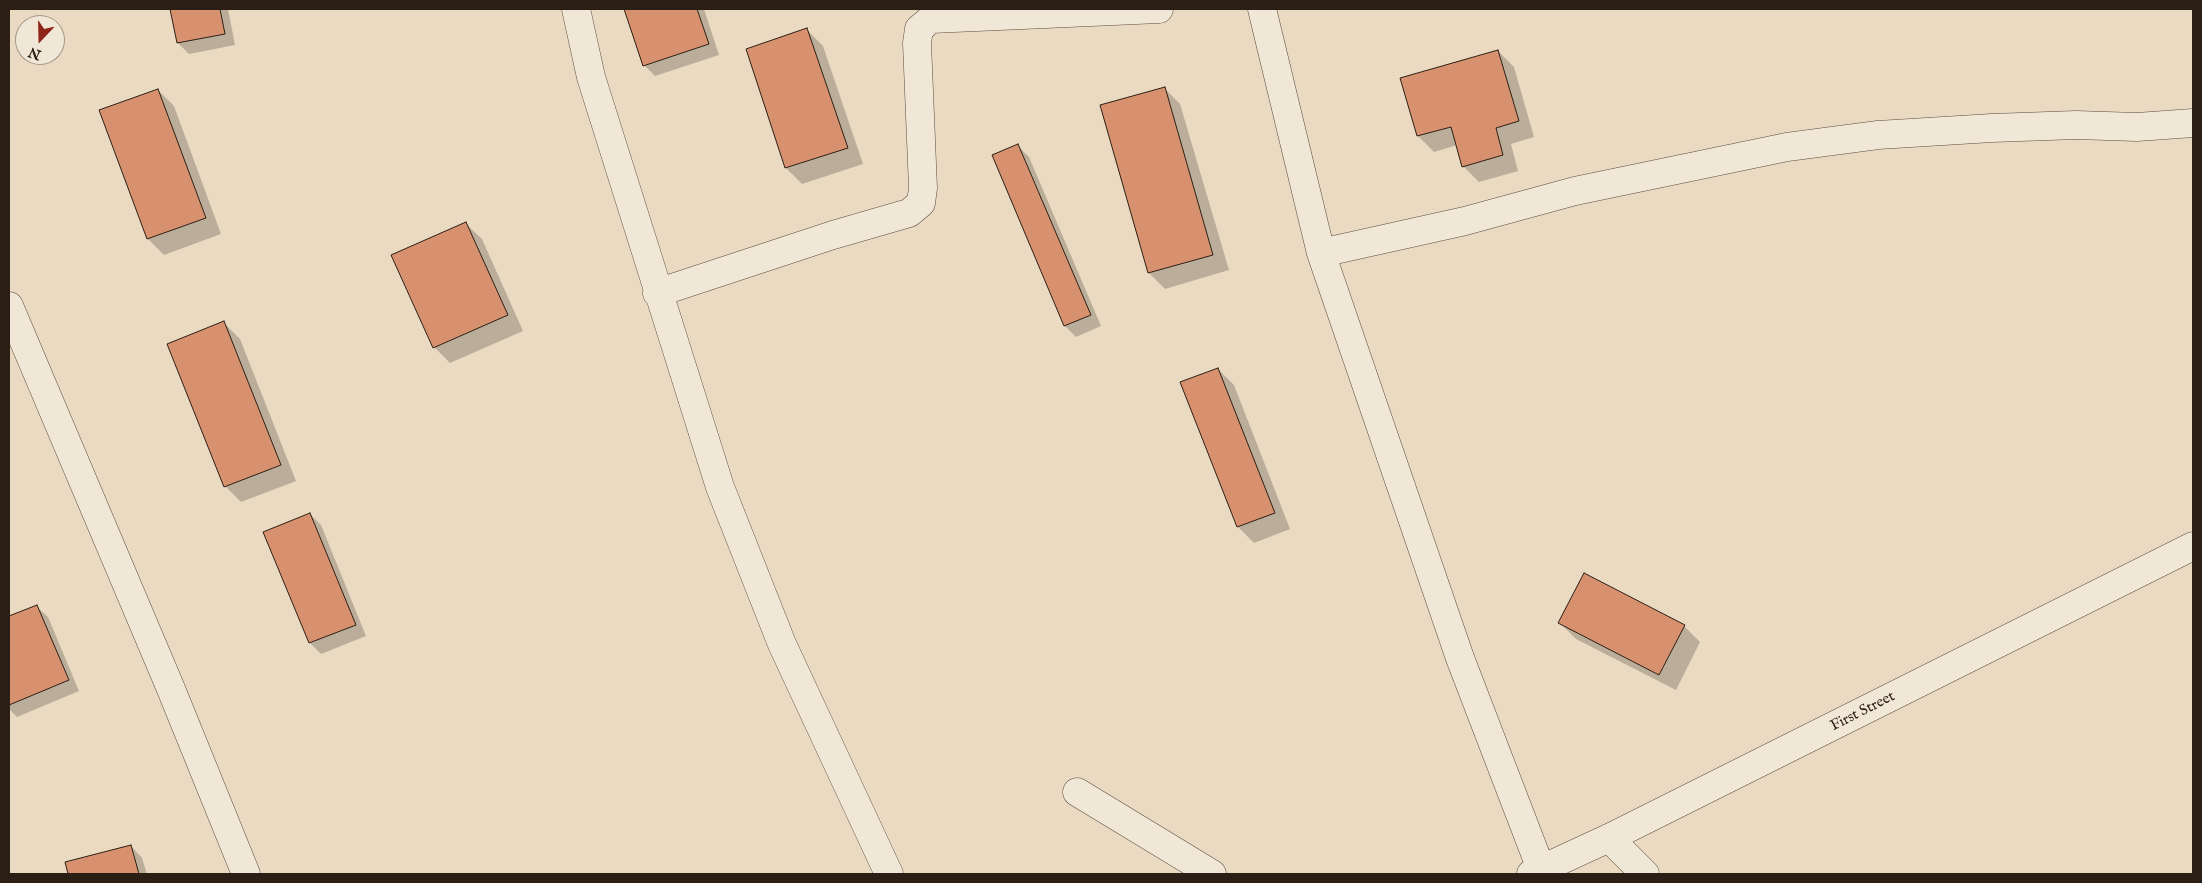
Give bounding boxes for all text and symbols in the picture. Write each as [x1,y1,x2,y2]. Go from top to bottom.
north arrow [15,15,65,65]
text: N [26,42,44,64]
street label: First Street [1828,688,1898,736]

